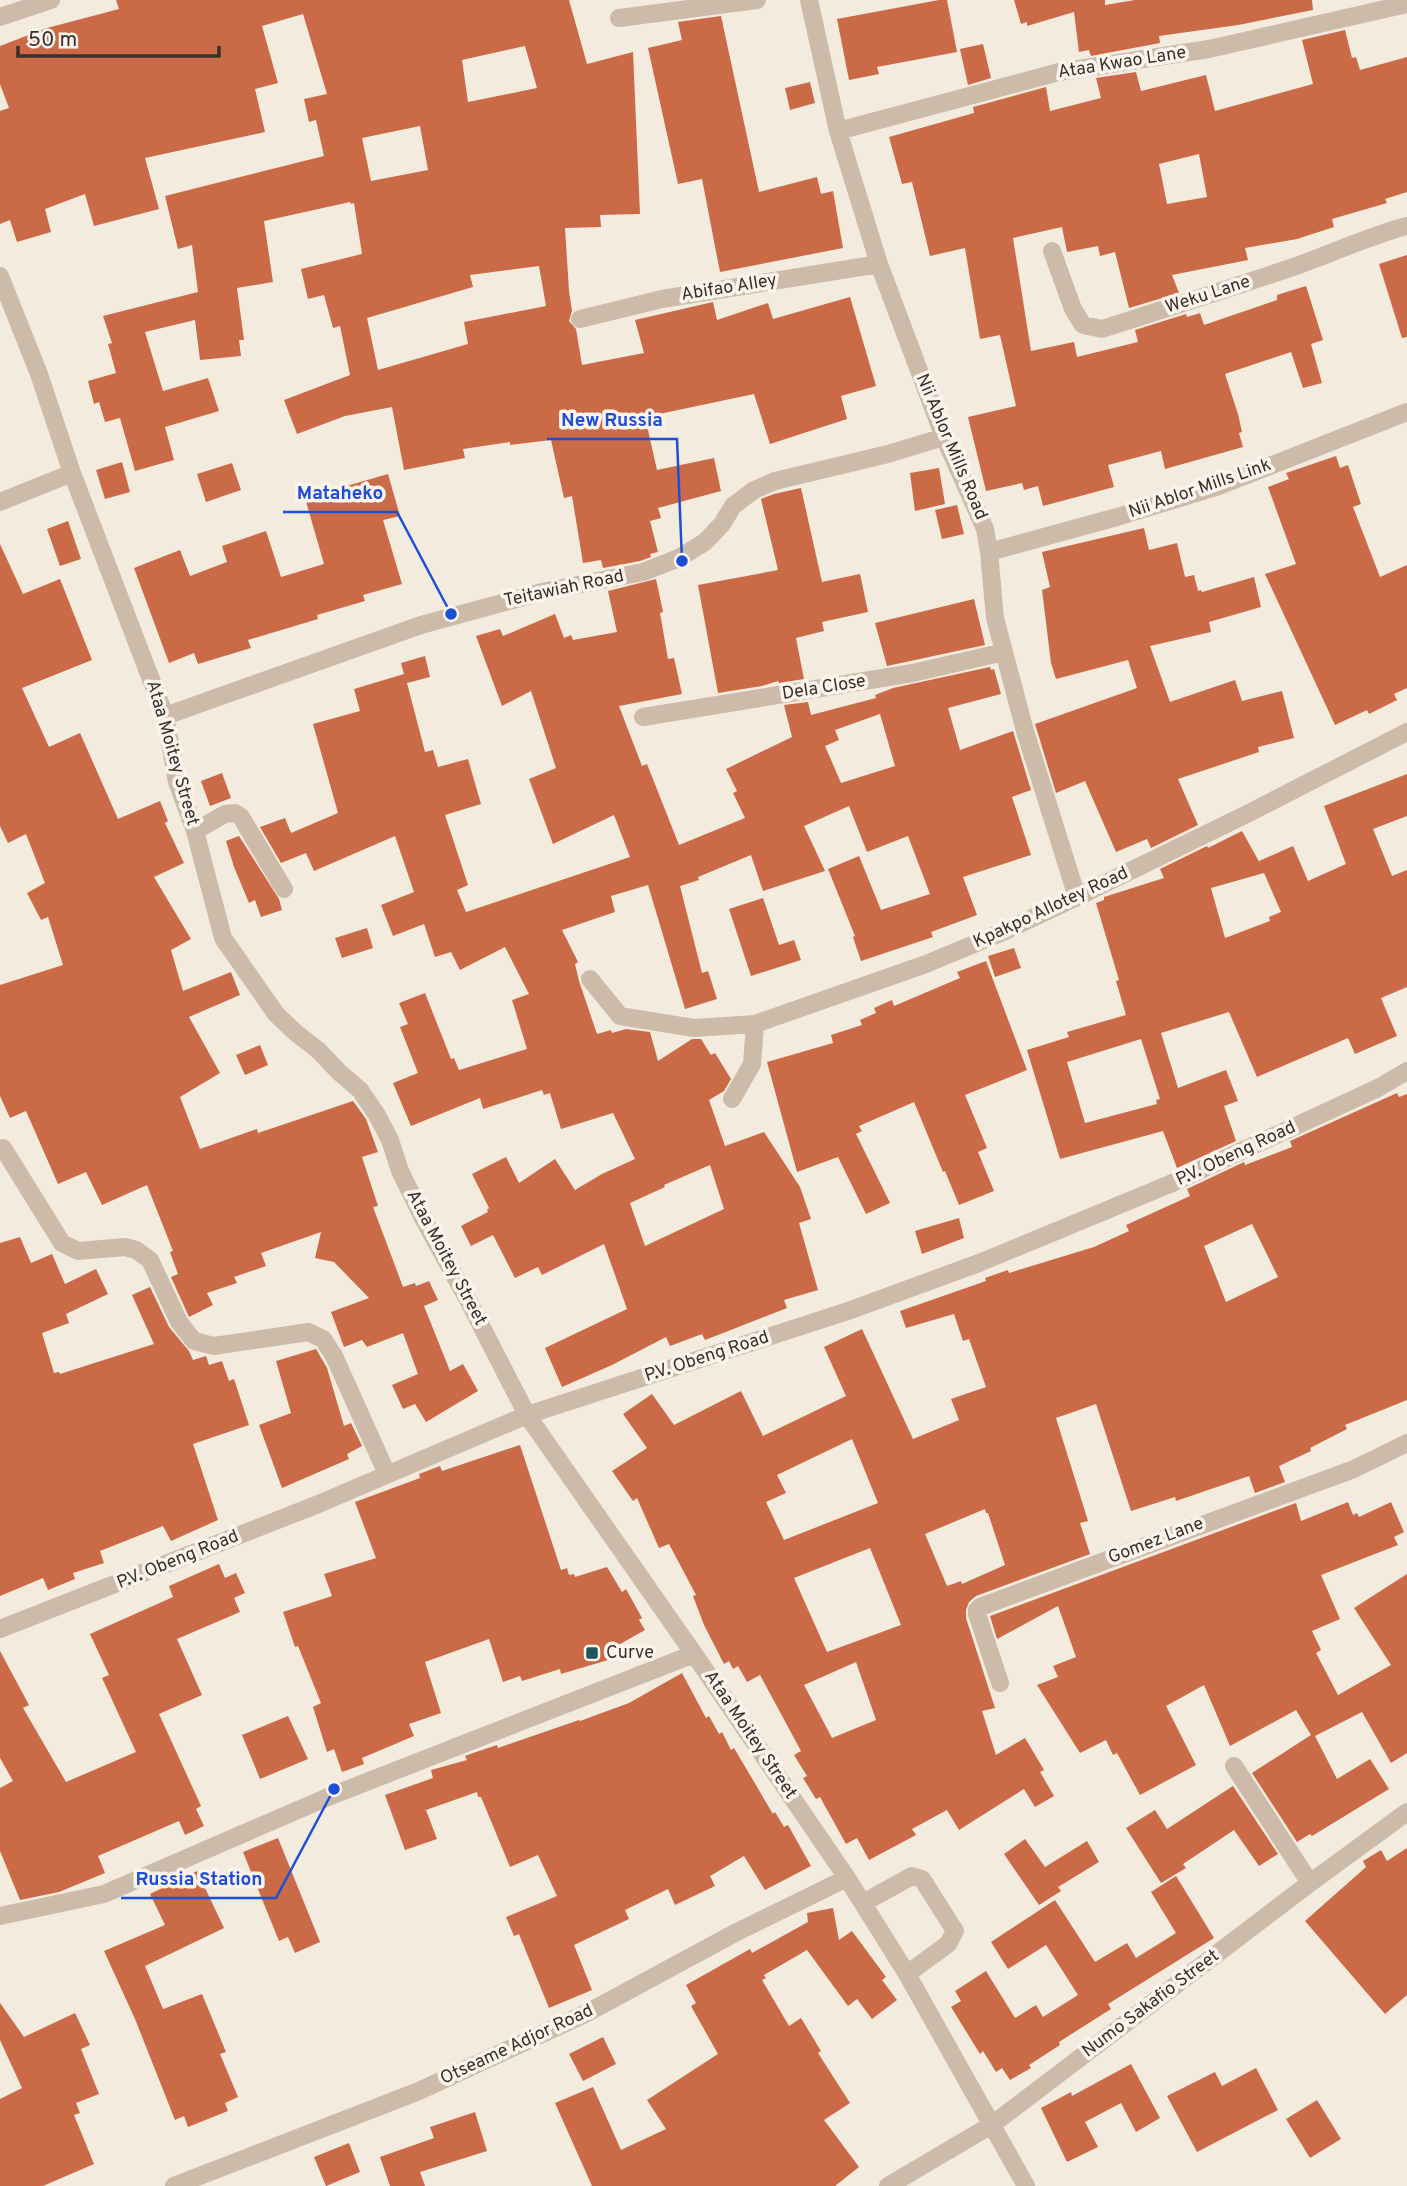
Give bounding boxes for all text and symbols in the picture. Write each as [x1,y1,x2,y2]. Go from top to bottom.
scale bar [18,14,219,58]
text: 50 m [28,27,77,54]
street label: Ataa Kwao Lane [1056,41,1188,85]
street label: Abifao Alley [679,269,779,307]
street label: Weku Lane [1163,270,1253,320]
street label: Nii Ablor Mills Road [910,370,992,524]
callout: New Russia [547,399,677,439]
text: New Russia [561,409,663,433]
street label: Nii Ablor Mills Link [1126,454,1274,524]
callout: Mataheko [283,472,397,512]
text: Mataheko [297,482,383,506]
street label: Teitawiah Road [502,565,626,613]
street label: Dela Close [781,670,867,706]
street label: Ataa Moitey Street [140,678,204,828]
street label: Kpakpo Allotey Road [970,862,1132,954]
street label: P.V. Obeng Road [1172,1116,1300,1192]
street label: Ataa Moitey Street [401,1186,491,1330]
street label: P.V. Obeng Road [642,1326,772,1388]
street label: Gomez Lane [1105,1512,1207,1570]
street label: P.V. Obeng Road [114,1525,242,1595]
place label: Curve [606,1642,654,1665]
marker: Curve [584,1645,600,1661]
street label: Ataa Moitey Street [698,1666,802,1804]
callout: Russia Station [121,1858,276,1898]
text: Russia Station [136,1868,262,1892]
street label: Numo Sakafio Street [1078,1945,1224,2063]
street label: Otseame Adjor Road [437,1999,597,2091]

